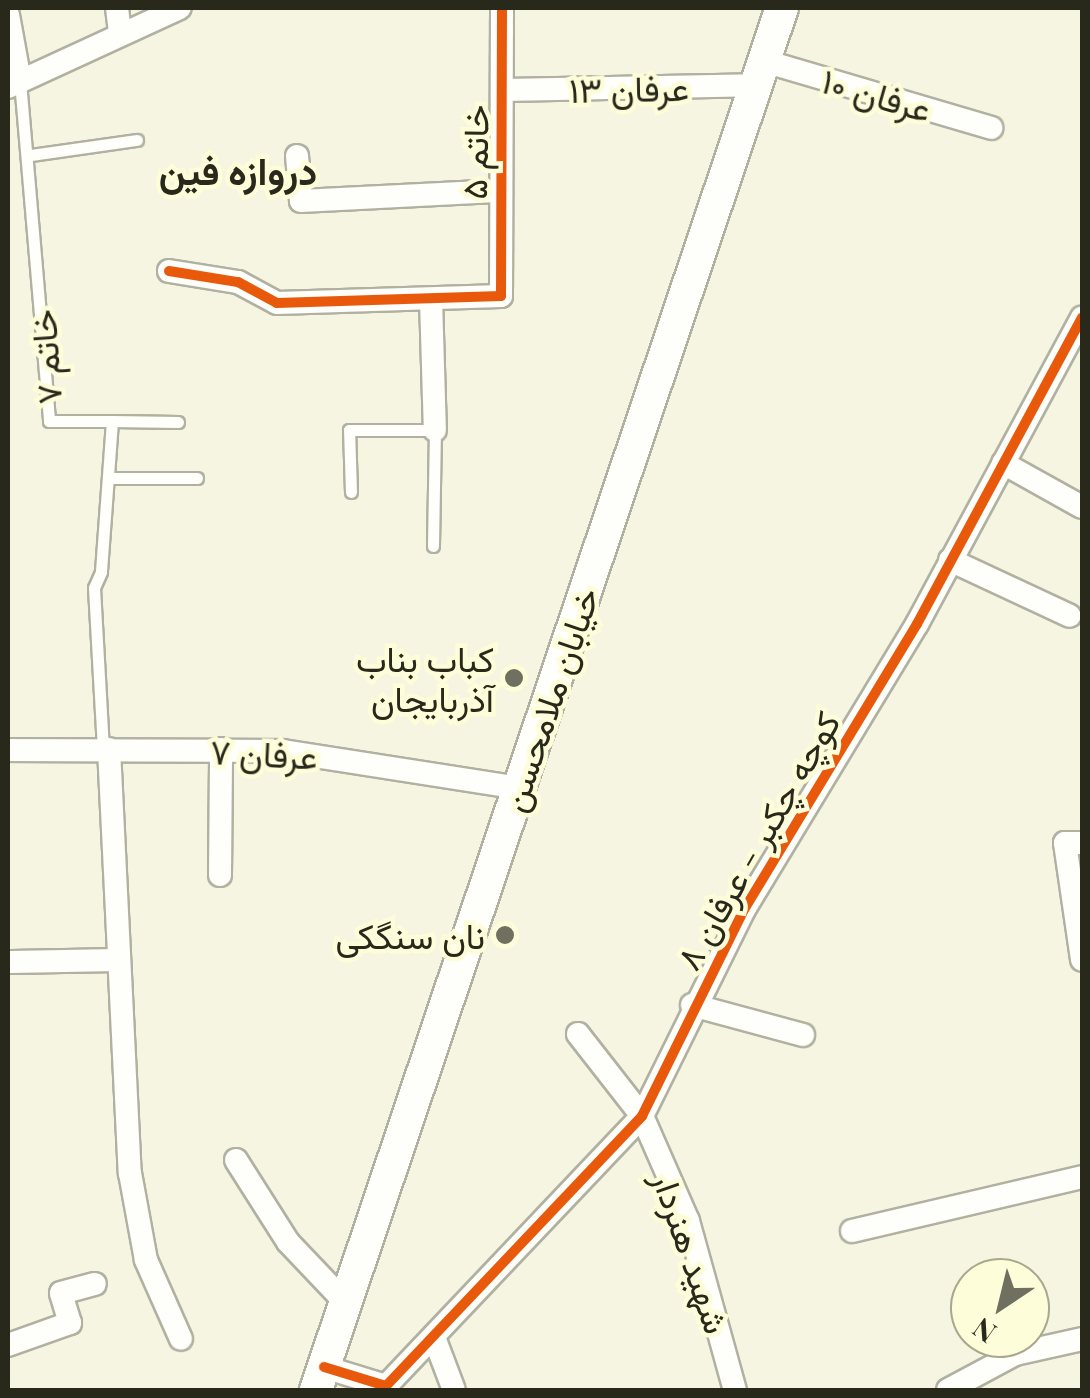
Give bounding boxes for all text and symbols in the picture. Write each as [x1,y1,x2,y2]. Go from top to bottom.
street label: عرفان ۱۰ [817,58,937,130]
street label: عرفان ۱۳ [569,66,689,110]
street label: خاتم ۵ [452,104,496,200]
district label: دروازه فین [159,147,317,193]
street label: خاتم ۷ [21,308,69,406]
street label: خیابان ملامحسن [491,581,607,817]
place label: کباب بناب آذربایجان [356,637,494,719]
marker: کباب بناب آذربایجان [503,667,525,689]
street label: کوچه چکبر - عرفان ۸ [666,704,848,976]
street label: عرفان ۷ [209,729,319,777]
place label: نان سنگکی [336,914,485,956]
marker: نان سنگکی [494,924,516,946]
street label: شهید هنردار [645,1165,739,1339]
north arrow [950,1258,1050,1358]
text: N [965,1310,1003,1352]

